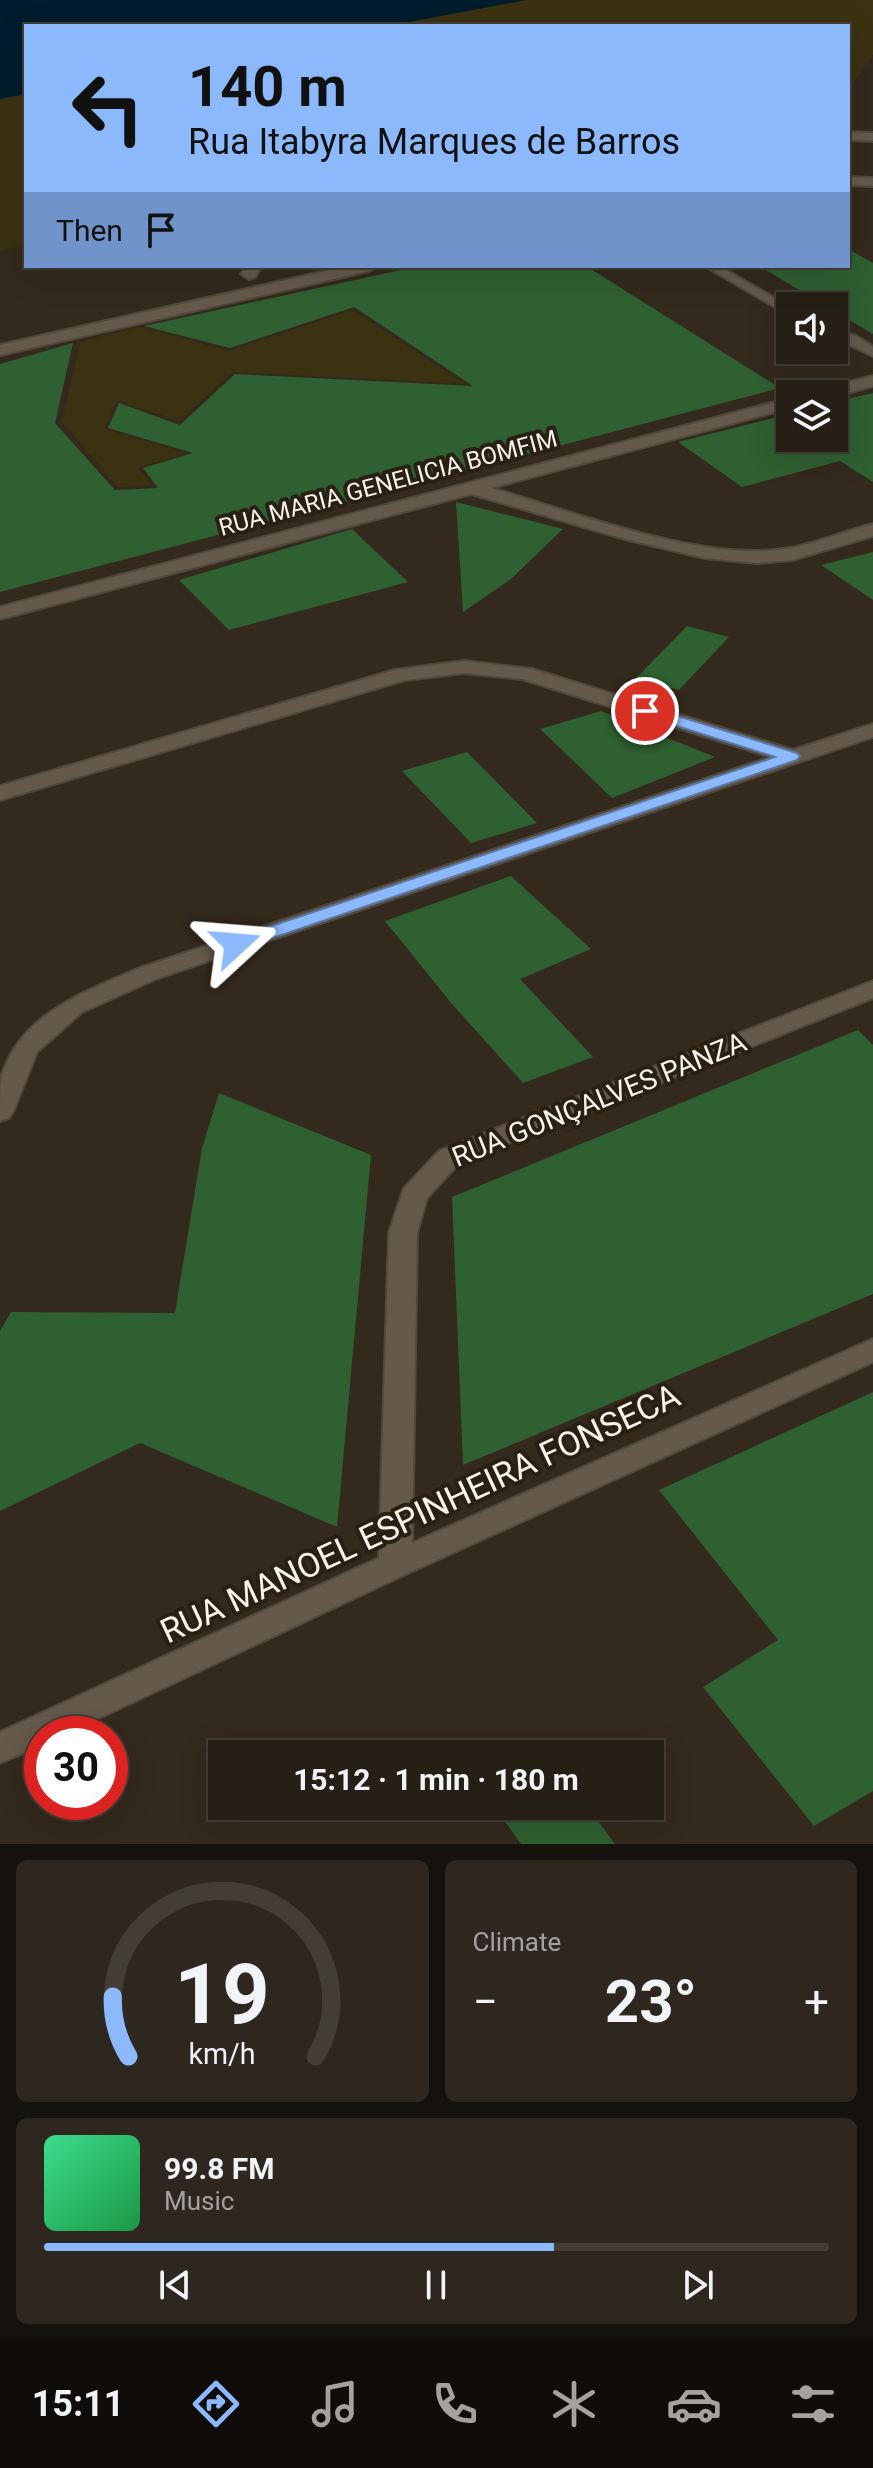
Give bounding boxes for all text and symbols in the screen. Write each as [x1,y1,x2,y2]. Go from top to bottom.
text: 140 m [188,54,347,120]
icon: left [56,56,160,160]
text: Rua Itabyra Marques de Barros [188,121,680,163]
icon: arrive [139,208,183,252]
text: Then [56,213,123,248]
map controls [776,292,848,452]
button: sound [776,292,848,364]
button: layers [776,380,848,452]
street label: RUA MARIA GENELICIA BOMFIM [216,424,560,542]
pin [611,677,679,745]
icon: arrive [623,689,667,733]
position arrow [194,902,278,986]
street label: RUA GONÇALVES PANZA [447,1025,751,1174]
street label: RUA MANOEL ESPINHEIRA FONSECA [154,1375,686,1651]
speed limit sign: 30 [24,1716,128,1820]
text: 15:12 · 1 min · 180 m [293,1762,579,1797]
text: Climate [473,1927,561,1957]
text: 19 [175,1946,270,2043]
text: 23° [605,1966,697,2037]
text: − [473,1976,498,2028]
text: + [804,1976,829,2028]
text: km/h [189,2037,256,2071]
text: 99.8 FM [164,2151,275,2186]
text: Music [164,2186,234,2216]
icon: previous [153,2263,197,2307]
icon: pause [414,2263,458,2307]
icon: next [676,2263,720,2307]
icon: directions [188,2376,244,2432]
icon: music [307,2376,363,2432]
icon: phone [427,2376,483,2432]
icon: climate [546,2376,602,2432]
icon: car [666,2376,722,2432]
icon: filters [785,2376,841,2432]
text: 15:11 [32,2383,124,2425]

